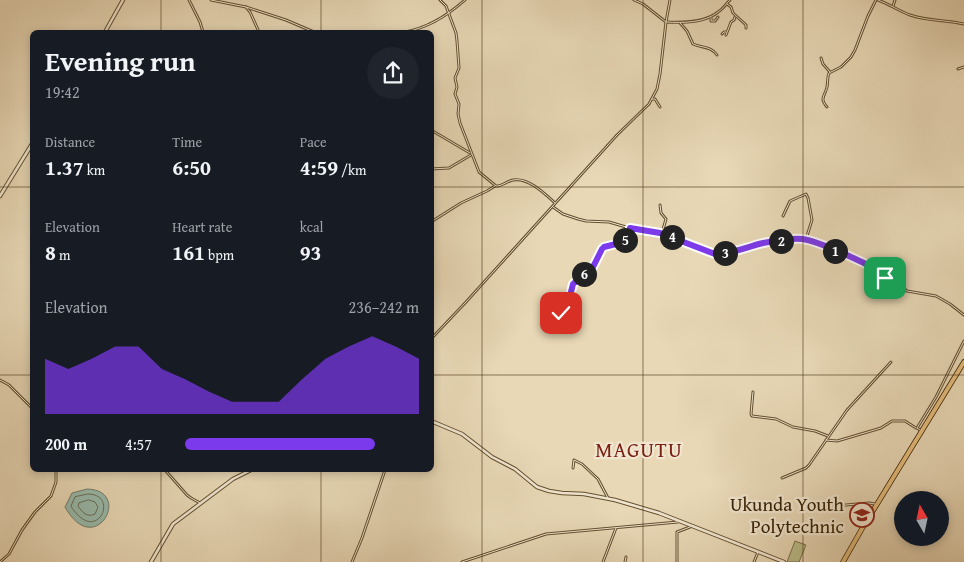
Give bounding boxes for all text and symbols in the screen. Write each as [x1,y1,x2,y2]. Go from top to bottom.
text: Evening run [45,40,196,81]
button: share [367,47,419,99]
text: 19:42 [45,80,80,104]
text: Distance [45,132,95,152]
text: Time [172,132,202,152]
text: Pace [300,132,327,152]
text: 1.37 [45,152,84,183]
text: 6:50 [172,152,211,183]
text: 4:59 [300,152,338,183]
text: km [84,160,105,180]
text: /km [338,160,366,180]
text: Elevation [45,217,100,237]
text: Heart rate [172,217,232,237]
text: kcal [300,217,324,237]
pin: 4 [660,224,684,250]
text: 4 [669,227,676,247]
pin: 5 [612,228,638,252]
pin: 2 [768,228,794,254]
text: 5 [622,230,629,250]
text: 2 [778,231,785,251]
text: 8 [45,237,56,268]
text: 161 [172,237,205,268]
text: 93 [300,237,321,268]
pin: 1 [822,238,848,264]
pin: 3 [712,240,738,266]
text: 1 [832,241,839,261]
text: 3 [722,243,729,263]
text: m [56,245,70,265]
text: bpm [205,245,234,265]
pin [864,257,906,299]
pin: 6 [572,262,596,286]
text: 6 [581,264,588,284]
icon: arrive [871,264,899,292]
pin [540,292,582,334]
text: Elevation [45,295,108,319]
text: 236–242 m [349,295,419,319]
icon: check [547,299,575,327]
text: 200 m [45,432,87,456]
text: 4:57 [125,432,152,456]
district label: MAGUTU [595,434,683,465]
place label: Ukunda Youth Polytechnic [730,490,844,540]
north arrow [894,491,949,546]
map controls [894,491,949,546]
school or university icon: Ukunda Youth Polytechnic [849,502,875,528]

